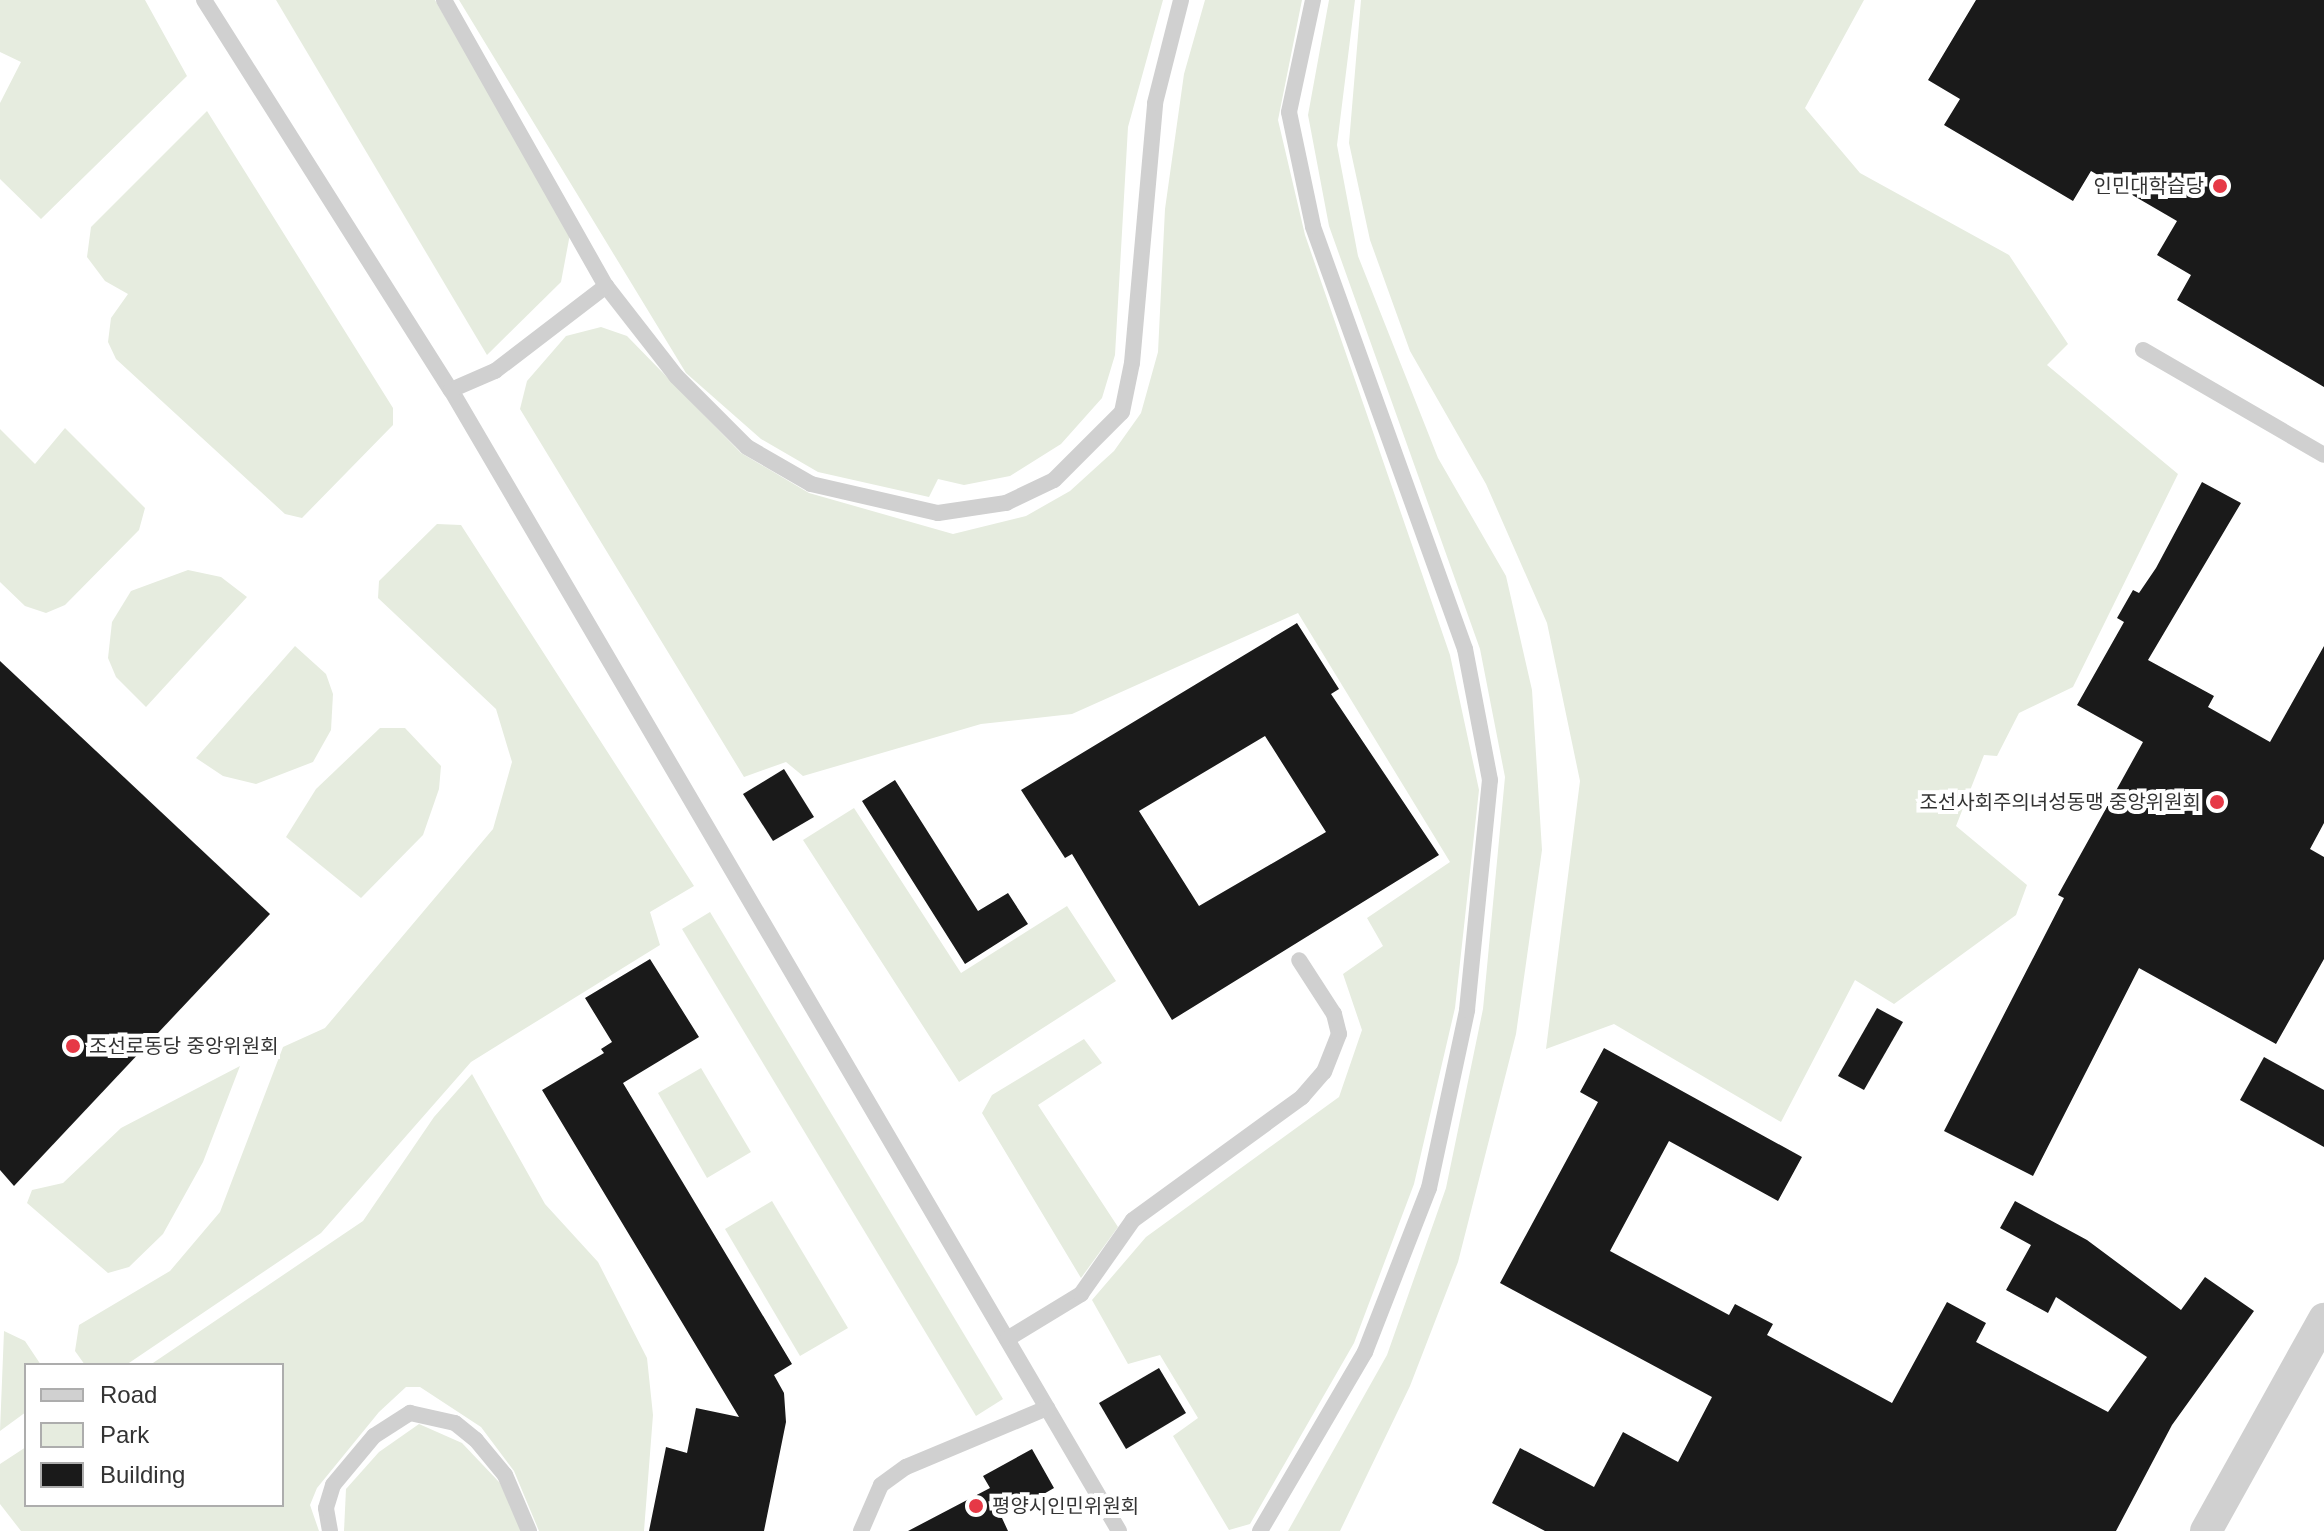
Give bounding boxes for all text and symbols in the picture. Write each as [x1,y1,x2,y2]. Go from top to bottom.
place label: 인민대학습당 [2094,174,2204,198]
marker: 인민대학습당 [2211,177,2229,195]
place label: 조선사회주의녀성동맹 중앙위원회 [1919,790,2201,814]
marker: 조선사회주의녀성동맹 중앙위원회 [2208,793,2226,811]
place label: 조선로동당 중앙위원회 [89,1034,279,1058]
marker: 조선로동당 중앙위원회 [64,1037,82,1055]
legend [24,1363,284,1507]
text: Road [100,1381,157,1408]
text: Park [100,1421,149,1448]
text: Building [100,1461,185,1488]
place label: 평양시인민위원회 [992,1494,1139,1518]
marker: 평양시인민위원회 [967,1497,985,1515]

